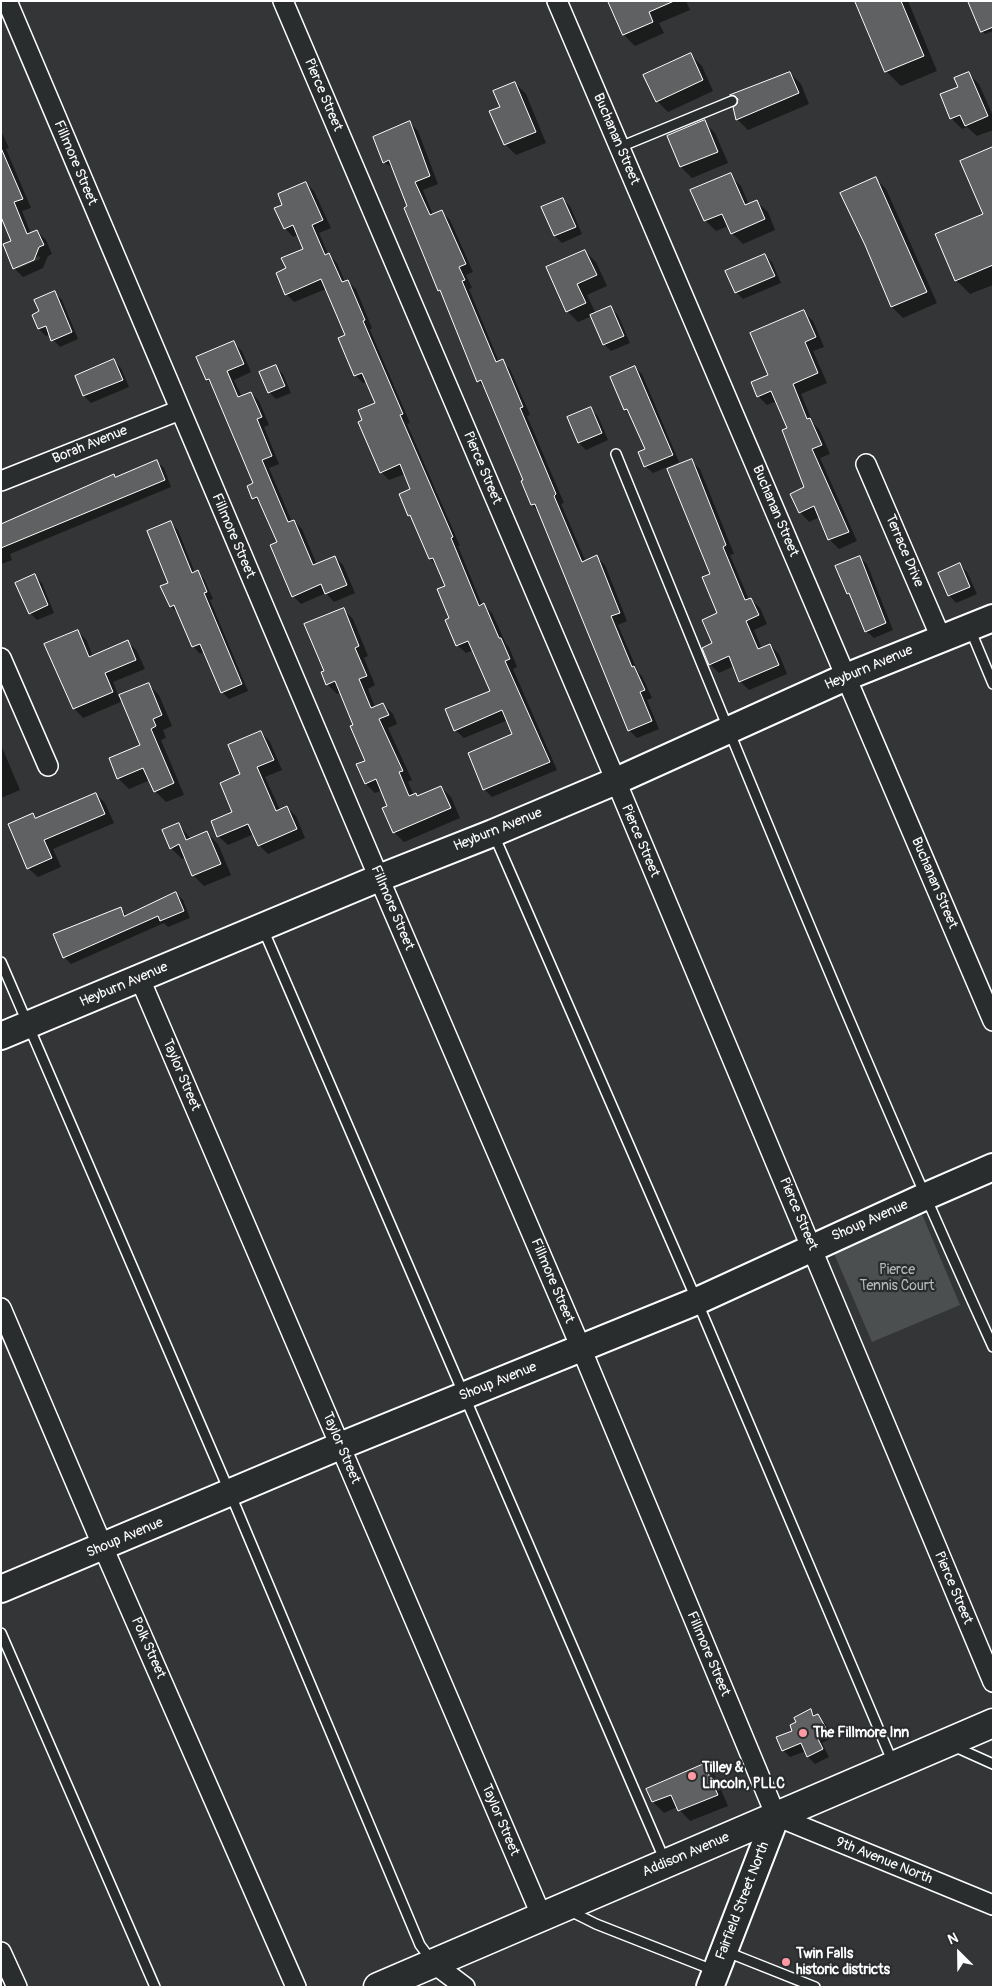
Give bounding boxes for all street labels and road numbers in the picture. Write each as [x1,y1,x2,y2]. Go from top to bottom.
street label: Pierce Street [300,56,346,134]
street label: Buchanan Street [589,91,643,187]
street label: Fillmore Street [50,118,100,208]
street label: Borah Avenue [50,422,130,468]
street label: Pierce Street [459,429,505,507]
street label: Buchanan Street [748,463,802,559]
street label: Fillmore Street [208,491,258,581]
street label: Terrace Drive [881,512,927,590]
street label: Heyburn Avenue [822,642,916,694]
street label: Pierce Street [617,802,663,880]
street label: Heyburn Avenue [451,805,545,855]
street label: Buchanan Street [907,835,961,931]
street label: Fillmore Street [367,863,417,953]
street label: Heyburn Avenue [77,959,171,1011]
street label: Taylor Street [158,1037,204,1113]
street label: Pierce Street [775,1175,821,1253]
street label: Shoup Avenue [829,1197,911,1245]
street label: Fillmore Street [527,1236,577,1326]
street label: Shoup Avenue [457,1359,539,1405]
street label: Taylor Street [318,1410,364,1486]
street label: Shoup Avenue [84,1514,166,1562]
street label: Pierce Street [930,1549,976,1627]
street label: Fillmore Street [683,1609,733,1699]
street label: Polk Street [127,1615,169,1681]
street label: Taylor Street [477,1782,523,1858]
street label: Addison Avenue [640,1829,732,1881]
street label: 9th Avenue North [833,1834,935,1888]
street label: Fairfield Street North [713,1840,773,1962]

